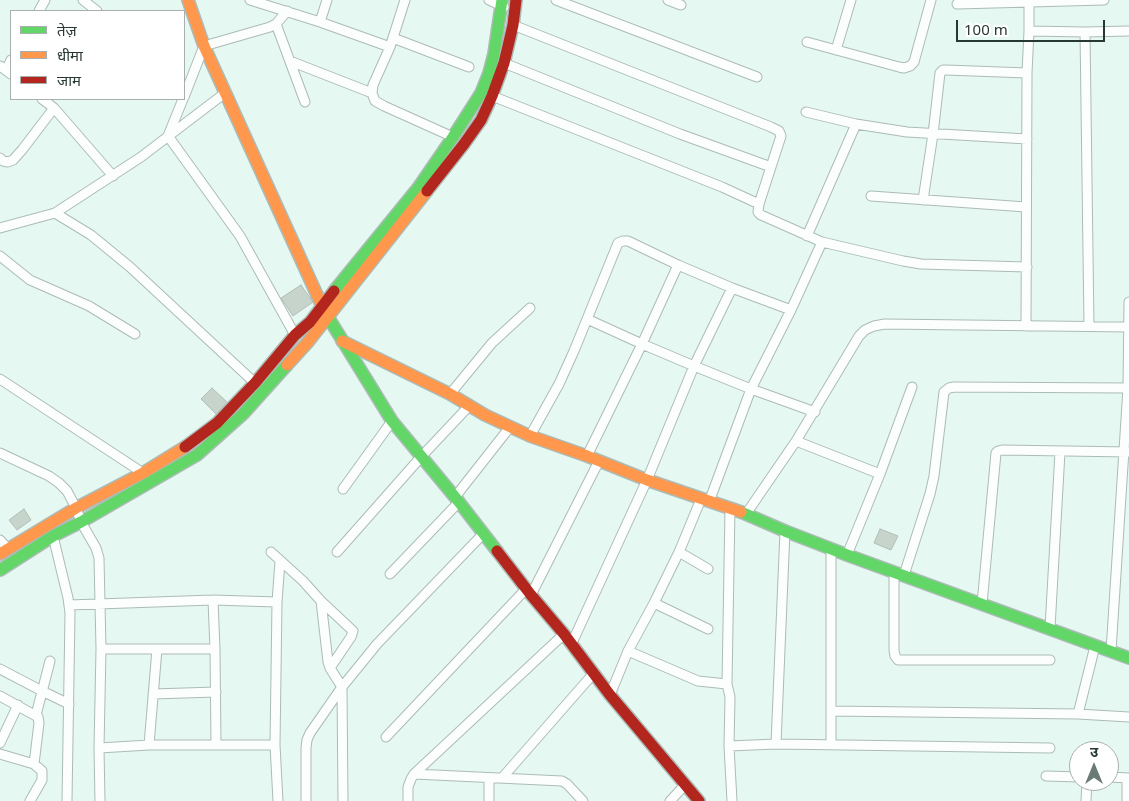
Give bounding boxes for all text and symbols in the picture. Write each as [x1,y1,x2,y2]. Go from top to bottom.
legend [10,10,185,100]
scale bar [959,10,1108,42]
text: 100 m [964,19,1008,39]
text: तेज़ [57,20,77,40]
text: धीमा [57,45,83,65]
text: जाम [57,70,81,90]
north arrow [1069,741,1119,791]
text: उ [1090,742,1098,761]

